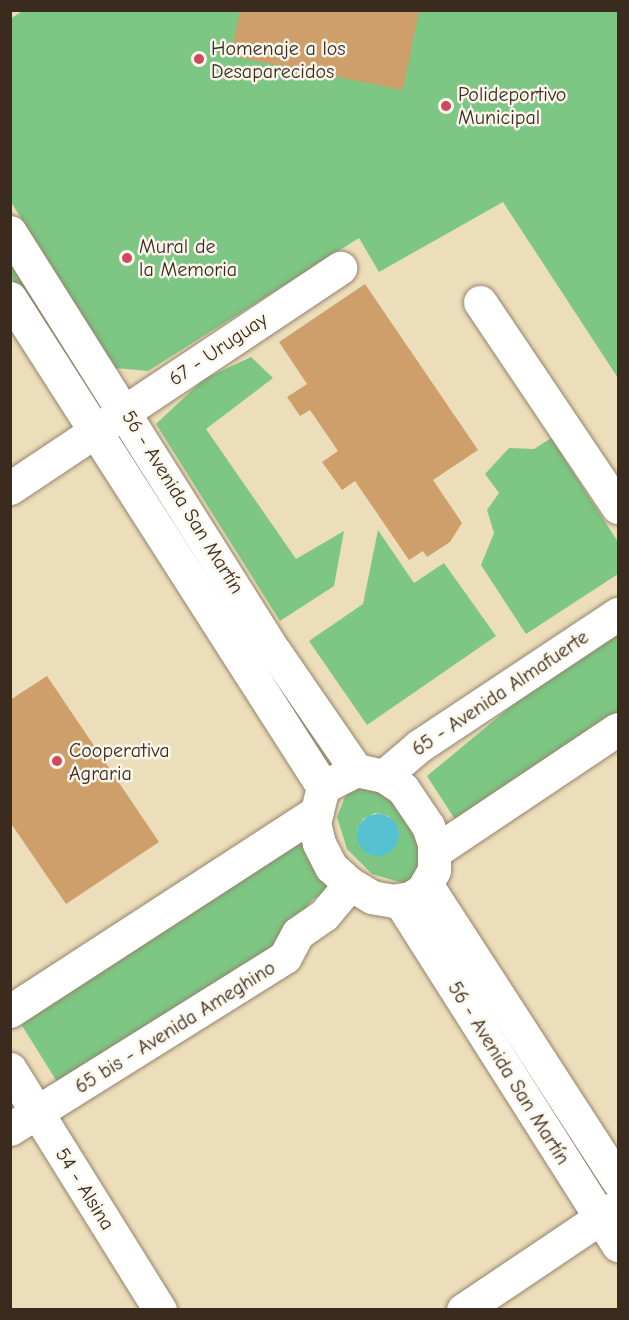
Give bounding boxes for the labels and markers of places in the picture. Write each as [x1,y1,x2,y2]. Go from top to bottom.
place label: Homenaje a los Desaparecidos [211,36,346,83]
marker: Homenaje a los Desaparecidos [192,52,206,66]
place label: Polideportivo Municipal [458,83,566,130]
marker: Polideportivo Municipal [439,99,453,113]
place label: Mural de la Memoria [139,234,237,281]
marker: Mural de la Memoria [120,251,134,265]
place label: Cooperativa Agraria [69,738,169,785]
marker: Cooperativa Agraria [50,754,64,768]

